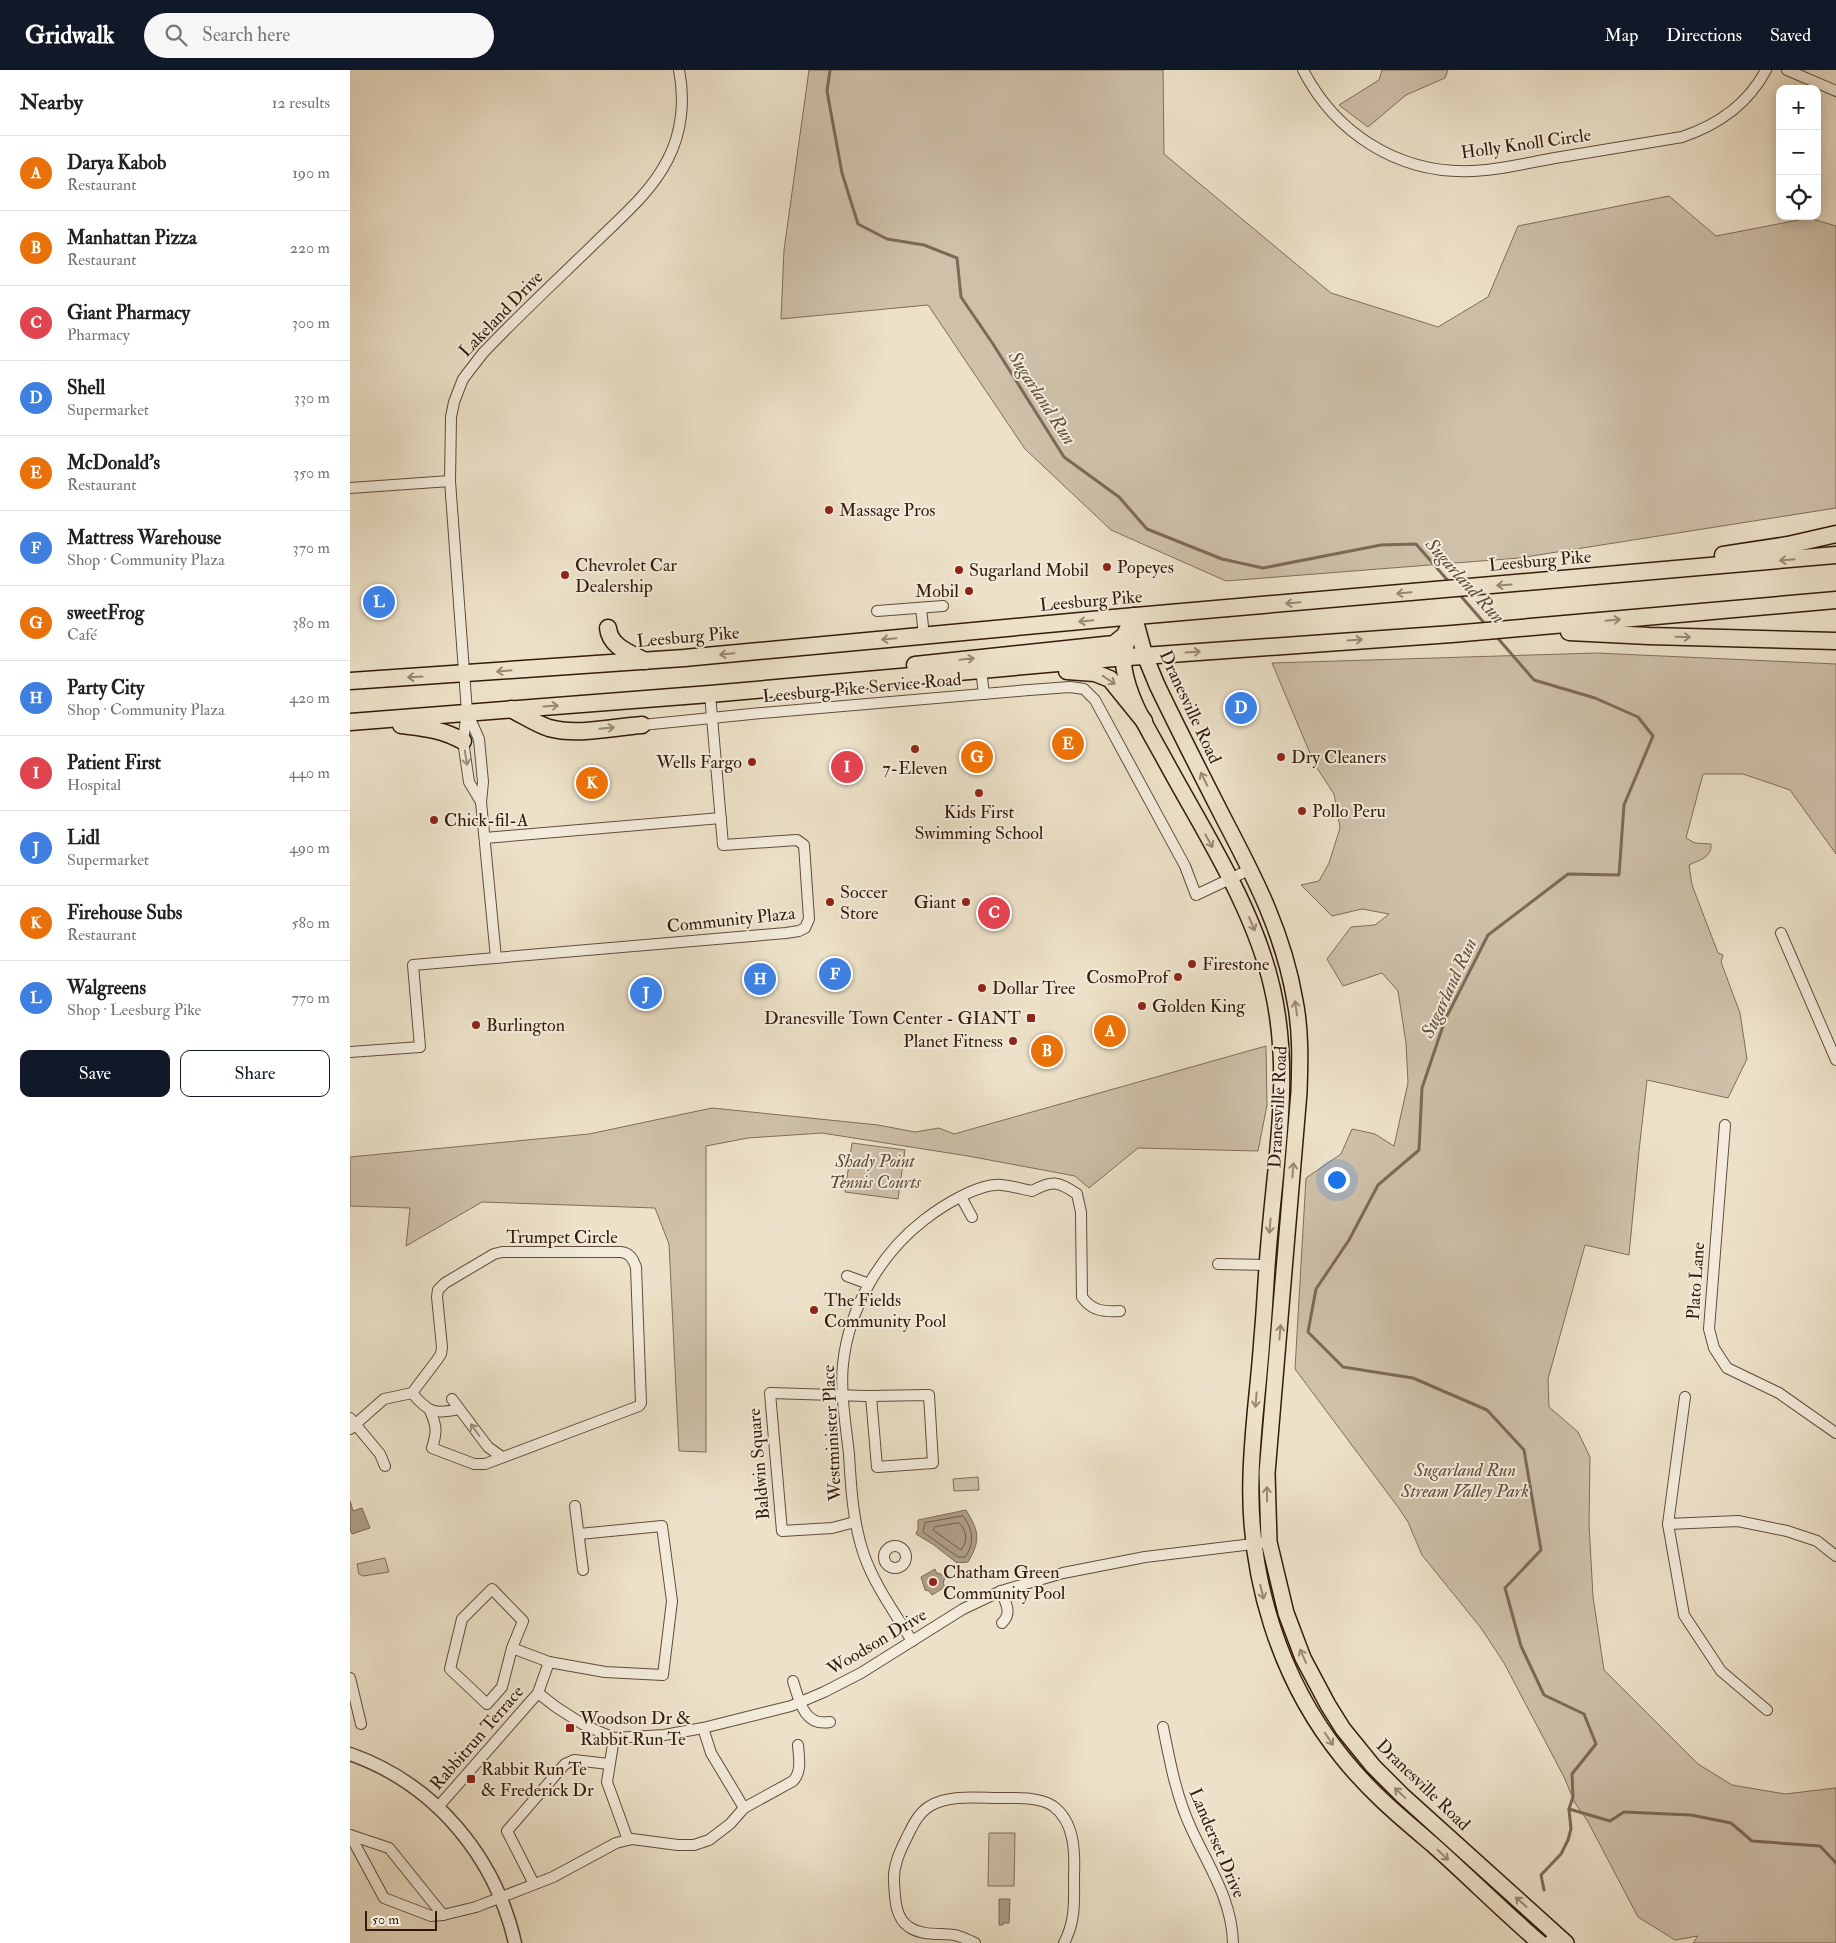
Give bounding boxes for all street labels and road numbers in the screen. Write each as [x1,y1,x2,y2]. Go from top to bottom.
street label: Holly Knoll Circle [1459,123,1593,165]
street label: Lakeland Drive [454,266,548,362]
street label: Leesburg Pike [1488,545,1593,577]
street label: Leesburg Pike [1039,585,1144,617]
street label: Leesburg Pike [636,621,741,653]
street label: Dranesville Road [1154,647,1226,767]
street label: Leesburg Pike Service Road [762,668,963,708]
street label: Community Plaza [666,902,797,938]
street label: Dranesville Road [1263,1045,1293,1169]
street label: Trumpet Circle [506,1226,618,1249]
street label: Plato Lane [1682,1241,1710,1321]
street label: Westminister Place [817,1364,847,1503]
street label: Baldwin Square [743,1407,775,1521]
street label: Woodson Drive [822,1603,931,1681]
street label: Rabbitrun Terrace [425,1680,529,1795]
street label: Dranesville Road [1371,1734,1475,1836]
street label: Landerset Drive [1183,1785,1251,1902]

